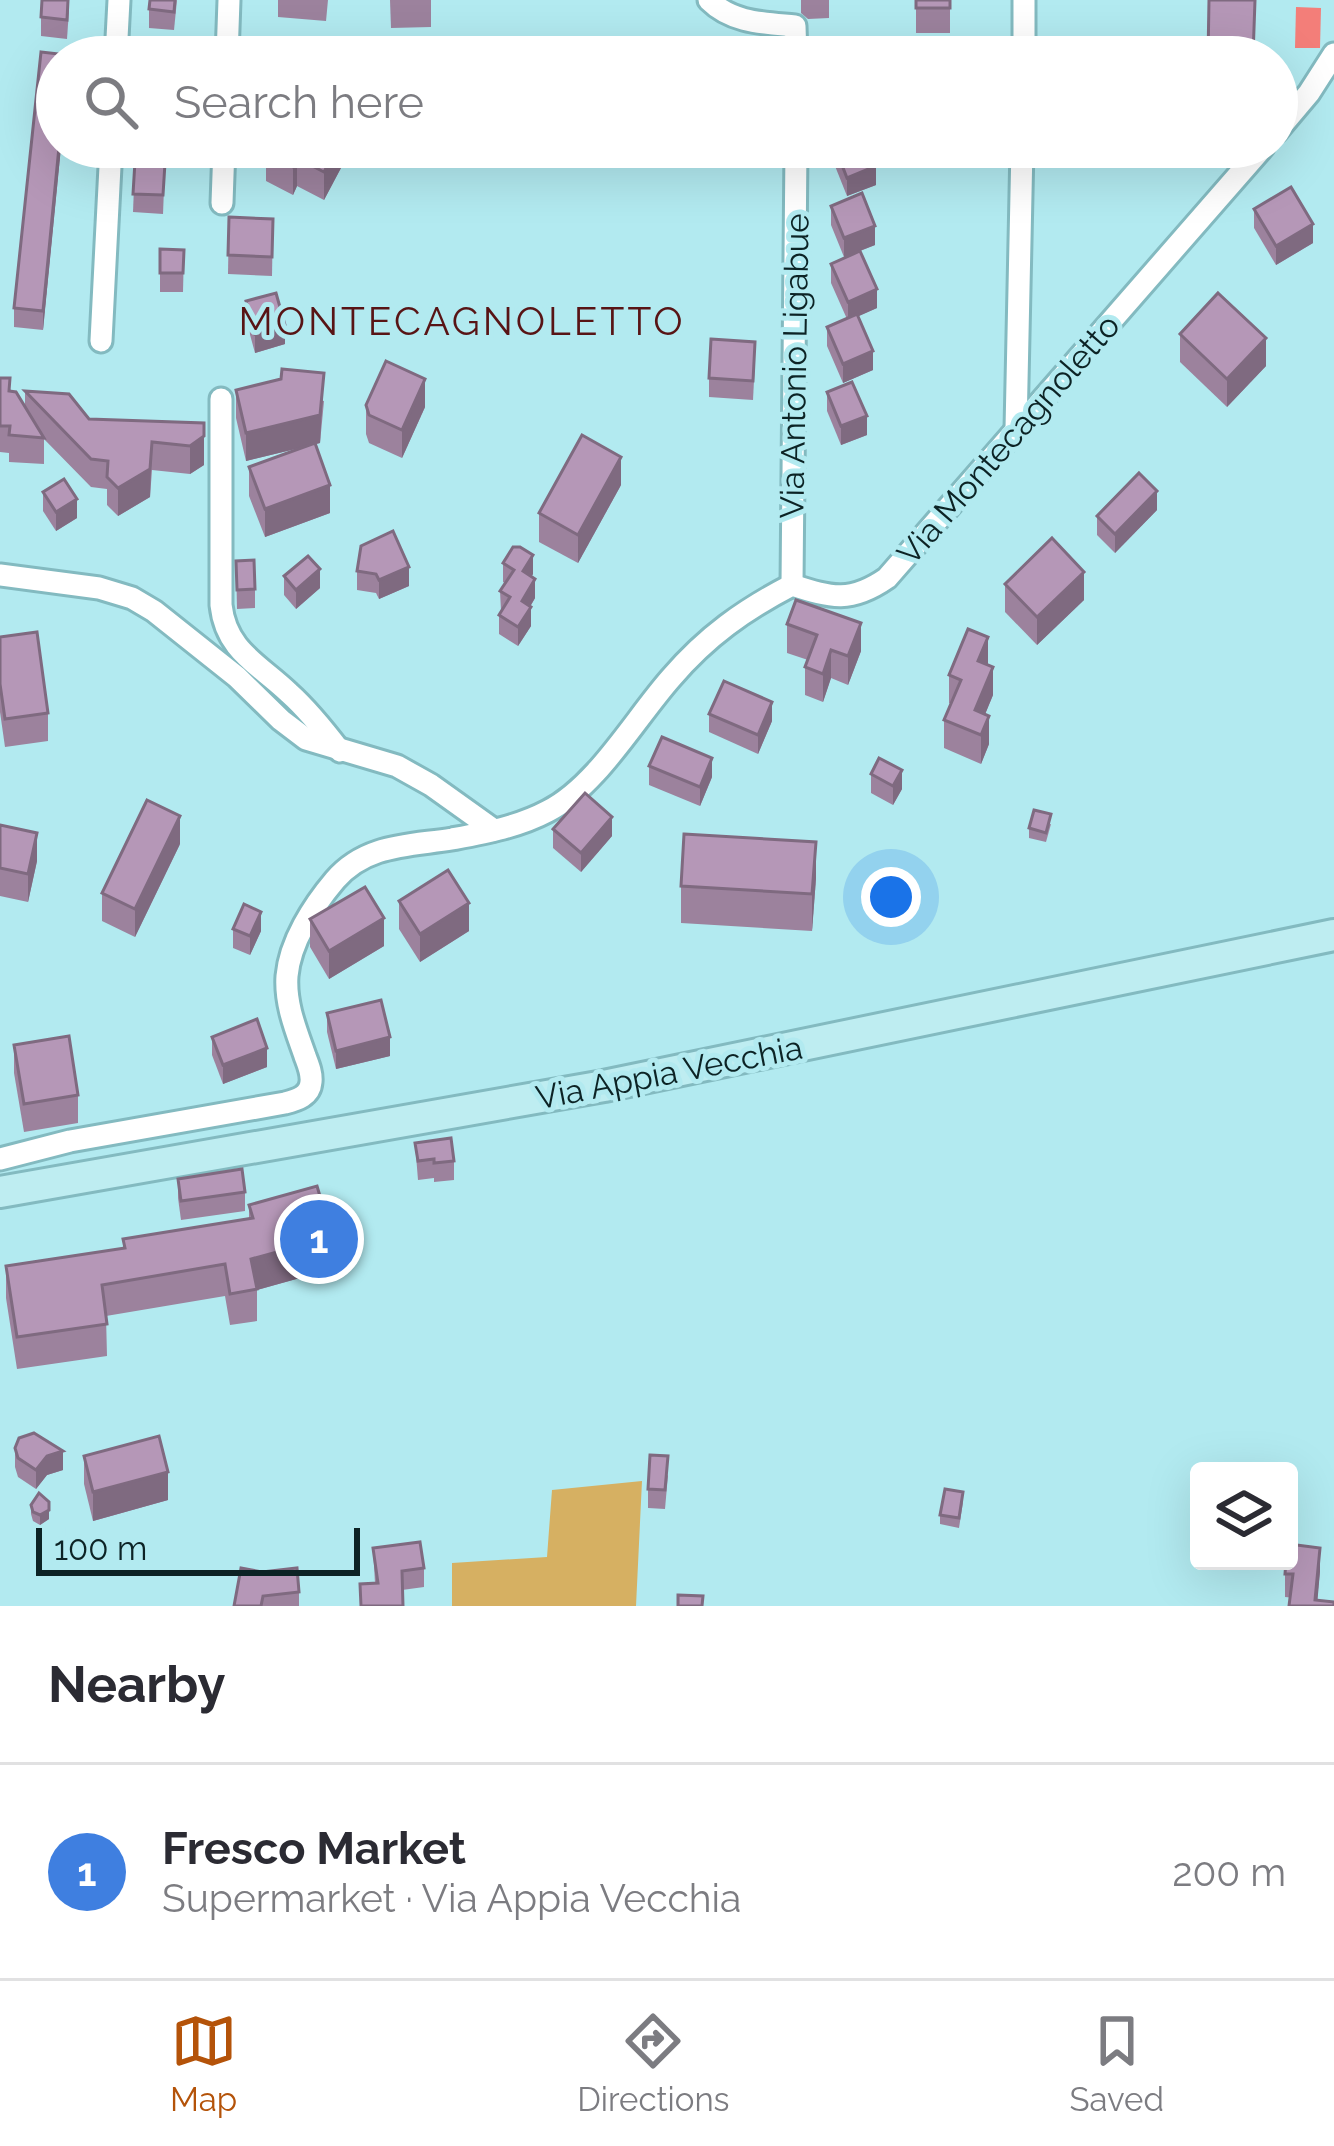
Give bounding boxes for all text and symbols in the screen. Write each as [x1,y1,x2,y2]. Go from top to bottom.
search box [36,36,1298,168]
icon: search [78,69,144,135]
text: Search here [174,76,424,129]
street label: Via Antonio Ligabue [772,213,817,519]
district label: MONTECAGNOLETTO [238,298,686,344]
street label: Via Montecagnoletto [889,306,1128,572]
your location [861,867,921,927]
street label: Via Appia Vecchia [533,1028,806,1117]
pin: 1 [280,1194,358,1284]
map controls [1190,1462,1298,1570]
button: layers [1190,1462,1298,1570]
scale bar [36,1522,360,1575]
text: 100 m [54,1529,147,1568]
text: Nearby [48,1654,225,1714]
text: Fresco Market [162,1822,466,1875]
text: 1 [77,1849,97,1895]
text: 200 m [1172,1849,1286,1895]
text: Supermarket · Via Appia Vecchia [162,1875,741,1921]
tab: Map [170,2008,237,2119]
tab: Directions [577,2008,730,2119]
tab: Saved [1070,2008,1164,2119]

